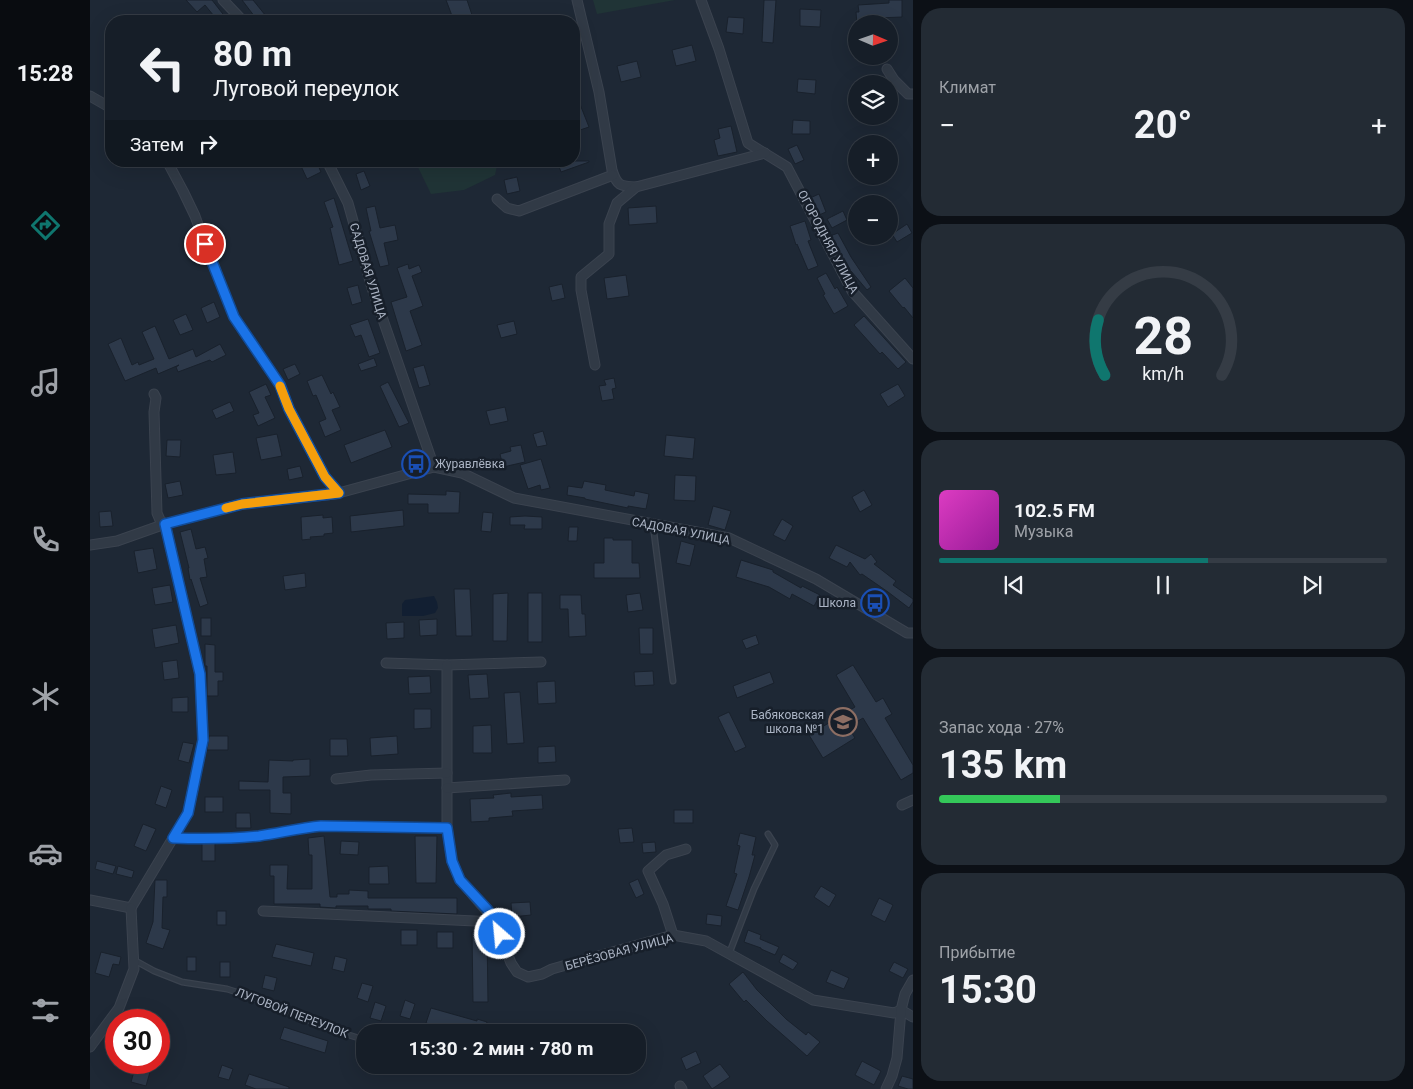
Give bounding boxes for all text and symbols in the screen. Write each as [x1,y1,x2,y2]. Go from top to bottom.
north arrow [848,15,898,65]
map controls [848,15,898,245]
text: 80 m [213,34,292,75]
icon: left [130,35,195,100]
text: 15:28 [17,61,73,86]
button: layers [848,75,898,125]
text: Луговой переулок [213,76,399,101]
text: Климат [939,78,996,97]
text: 20° [1134,103,1192,147]
text: − [939,109,955,142]
text: + [1371,109,1387,142]
icon: right [194,130,222,158]
text: Затем [130,133,184,156]
button: + [848,135,898,185]
street label: ОГОРОДНЯЯ УЛИЦА [795,188,861,296]
button: − [848,195,898,245]
icon: directions [28,208,63,243]
street label: САДОВАЯ УЛИЦА [347,221,389,321]
pin [184,223,226,265]
icon: arrive [191,230,219,258]
text: 28 [1133,306,1193,367]
text: km/h [1142,363,1184,384]
icon: music [28,365,63,400]
bus stop icon: Журавлёвка [401,449,431,479]
place label: Журавлёвка [435,457,505,471]
text: 102.5 FM [1014,499,1095,522]
street label: САДОВАЯ УЛИЦА [631,515,731,547]
icon: phone [28,522,63,557]
text: Музыка [1014,522,1073,541]
icon: previous [1000,571,1028,599]
icon: pause [1149,571,1177,599]
icon: next [1298,571,1326,599]
bus stop icon: Школа [860,588,890,618]
place label: Школа [818,596,856,610]
icon: climate [28,679,63,714]
school or university icon: Бабяковская школа №1 [828,707,858,737]
place label: Бабяковская школа №1 [751,708,824,736]
text: Запас хода · 27% [939,718,1064,737]
text: 135 km [939,743,1067,787]
icon: car [28,836,63,871]
position arrow [473,907,525,959]
street label: БЕРЁЗОВАЯ УЛИЦА [563,930,675,973]
text: Прибытие [939,943,1015,962]
text: 15:30 [939,968,1037,1012]
street label: ЛУГОВОЙ ПЕРЕУЛОК [234,984,351,1041]
icon: filters [28,993,63,1028]
speed limit sign: 30 [105,1009,170,1074]
text: 15:30 · 2 мин · 780 m [409,1037,593,1060]

